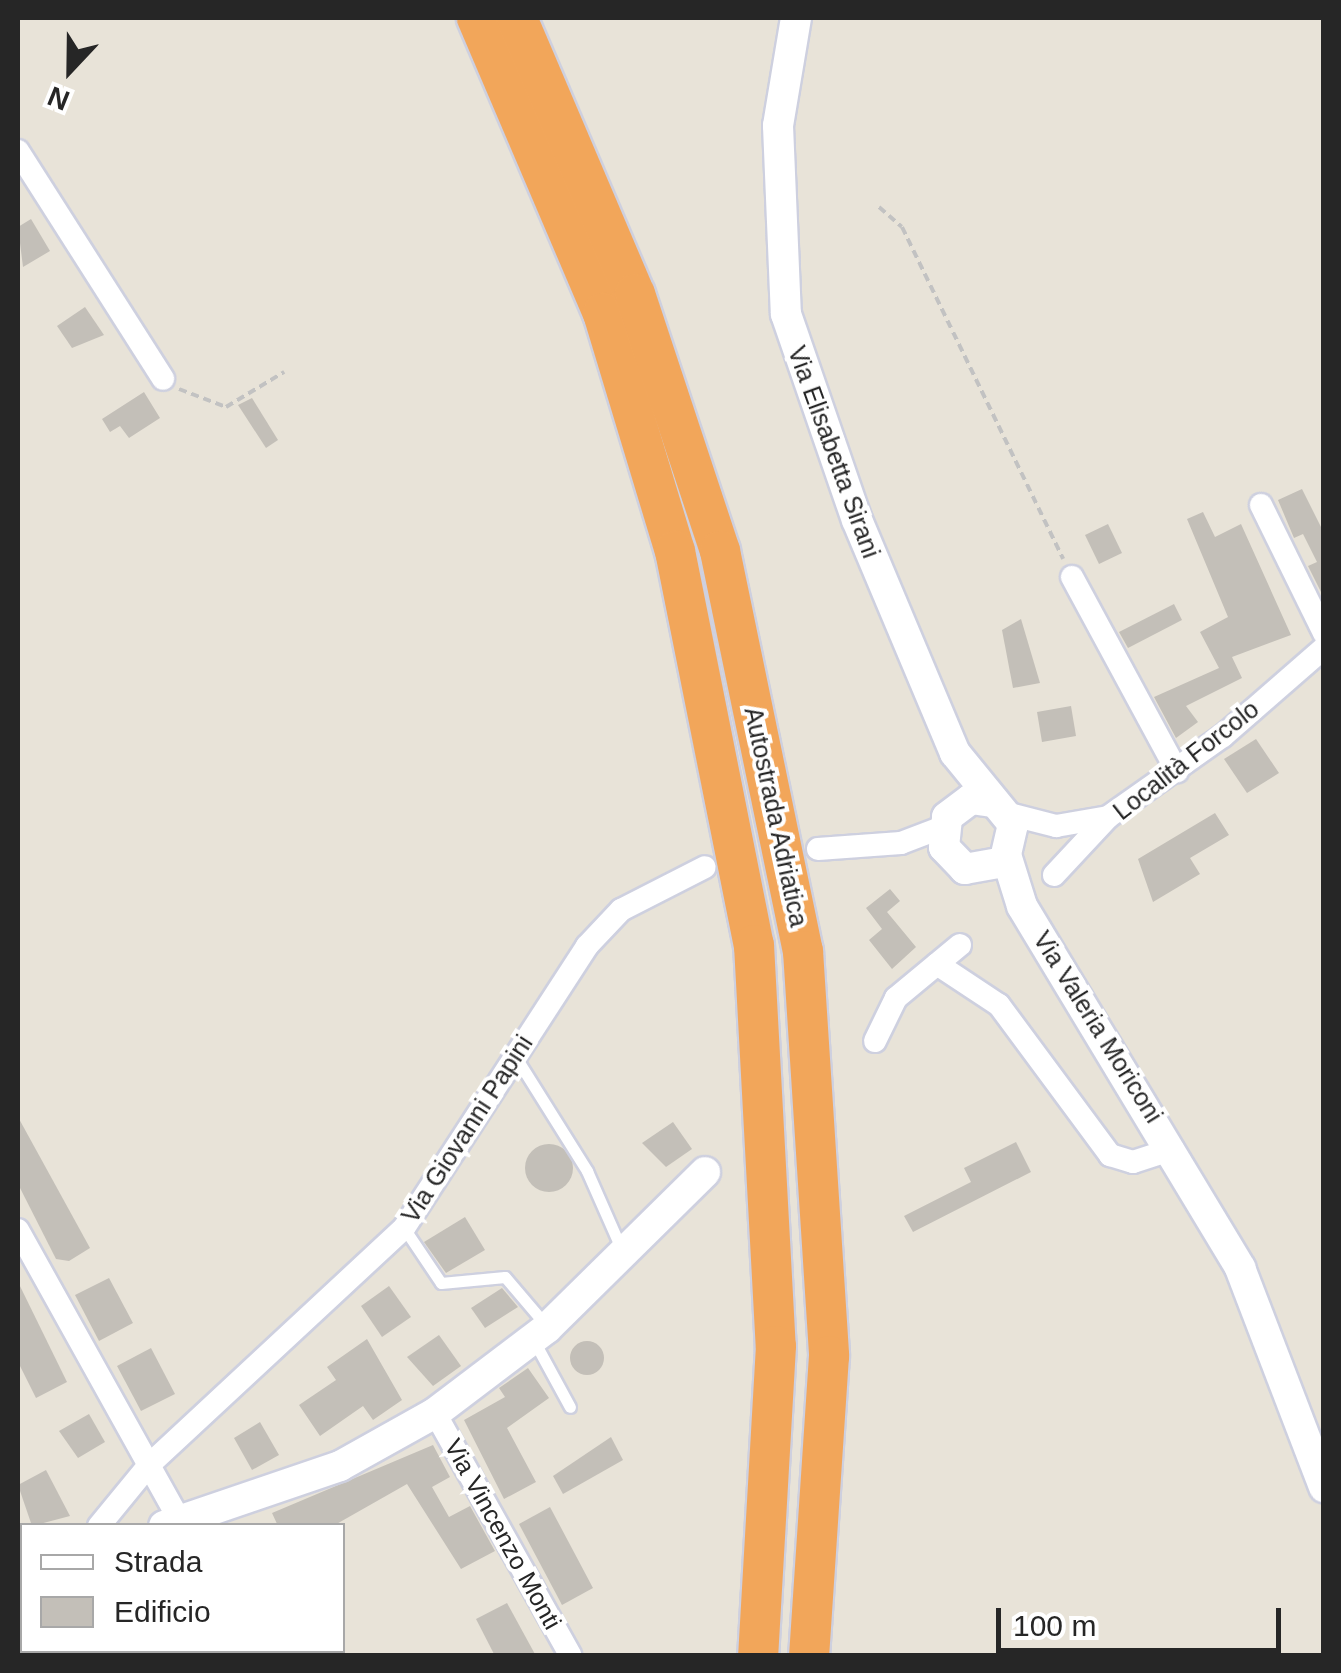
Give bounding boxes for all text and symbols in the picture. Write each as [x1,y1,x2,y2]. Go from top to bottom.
north arrow [20,20,120,120]
text: N [43,80,74,116]
street label: Via Elisabetta Sirani [782,342,886,562]
street label: Località Forcolo [1107,694,1265,826]
street label: Autostrada Adriatica [738,704,814,930]
street label: Via Valeria Moriconi [1027,926,1169,1128]
street label: Via Giovanni Papini [395,1030,539,1228]
street label: Via Vincenzo Monti [438,1434,568,1634]
legend [20,1523,345,1653]
text: Strada [114,1545,202,1578]
scale bar [1001,1588,1286,1650]
text: Edificio [114,1595,211,1628]
text: 100 m [1013,1609,1096,1642]

